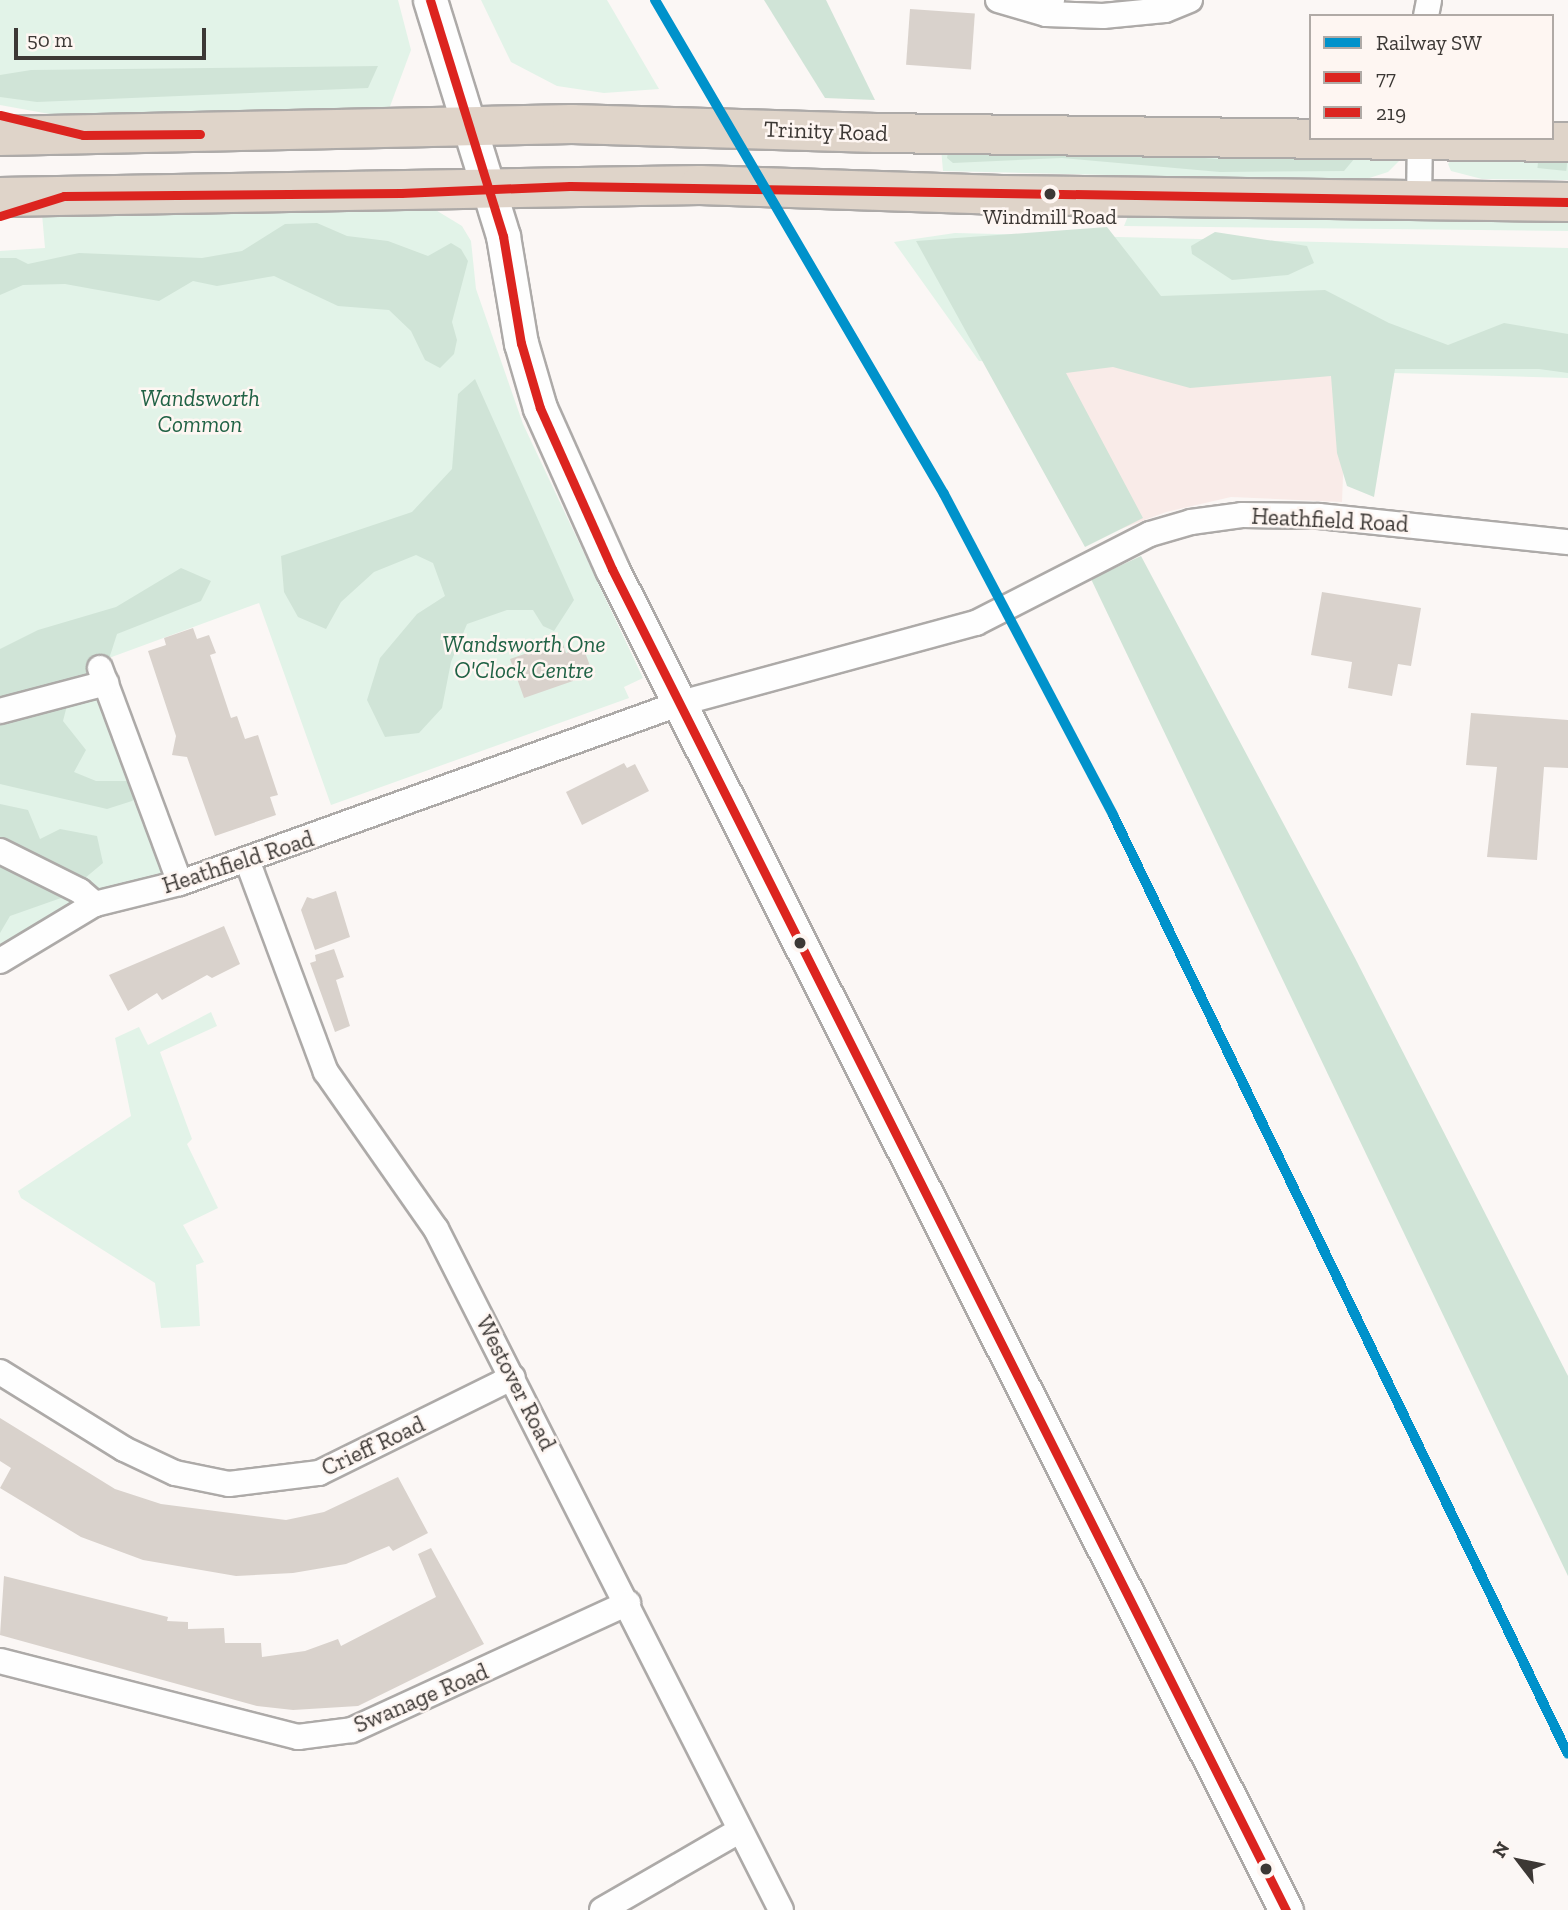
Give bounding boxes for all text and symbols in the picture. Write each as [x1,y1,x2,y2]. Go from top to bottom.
scale bar [18,14,210,58]
legend [1309,14,1554,140]
text: 50 m [27,27,73,52]
text: Railway SW [1376,30,1482,55]
text: 77 [1376,65,1396,90]
text: 219 [1376,100,1406,125]
street label: Trinity Road [763,115,889,147]
marker: Windmill Road [1043,187,1057,201]
place label: Windmill Road [983,204,1117,230]
park label: Wandsworth Common [140,384,260,438]
street label: Heathfield Road [1251,502,1409,538]
park label: Wandsworth One O'Clock Centre [442,630,606,684]
street label: Heathfield Road [159,825,317,899]
unlabelled marker [793,936,807,950]
street label: Westover Road [470,1311,562,1455]
street label: Crieff Road [317,1410,429,1482]
street label: Swanage Road [350,1657,492,1739]
north arrow [1484,1826,1554,1896]
text: N [1487,1837,1514,1862]
unlabelled marker [1259,1862,1273,1876]

